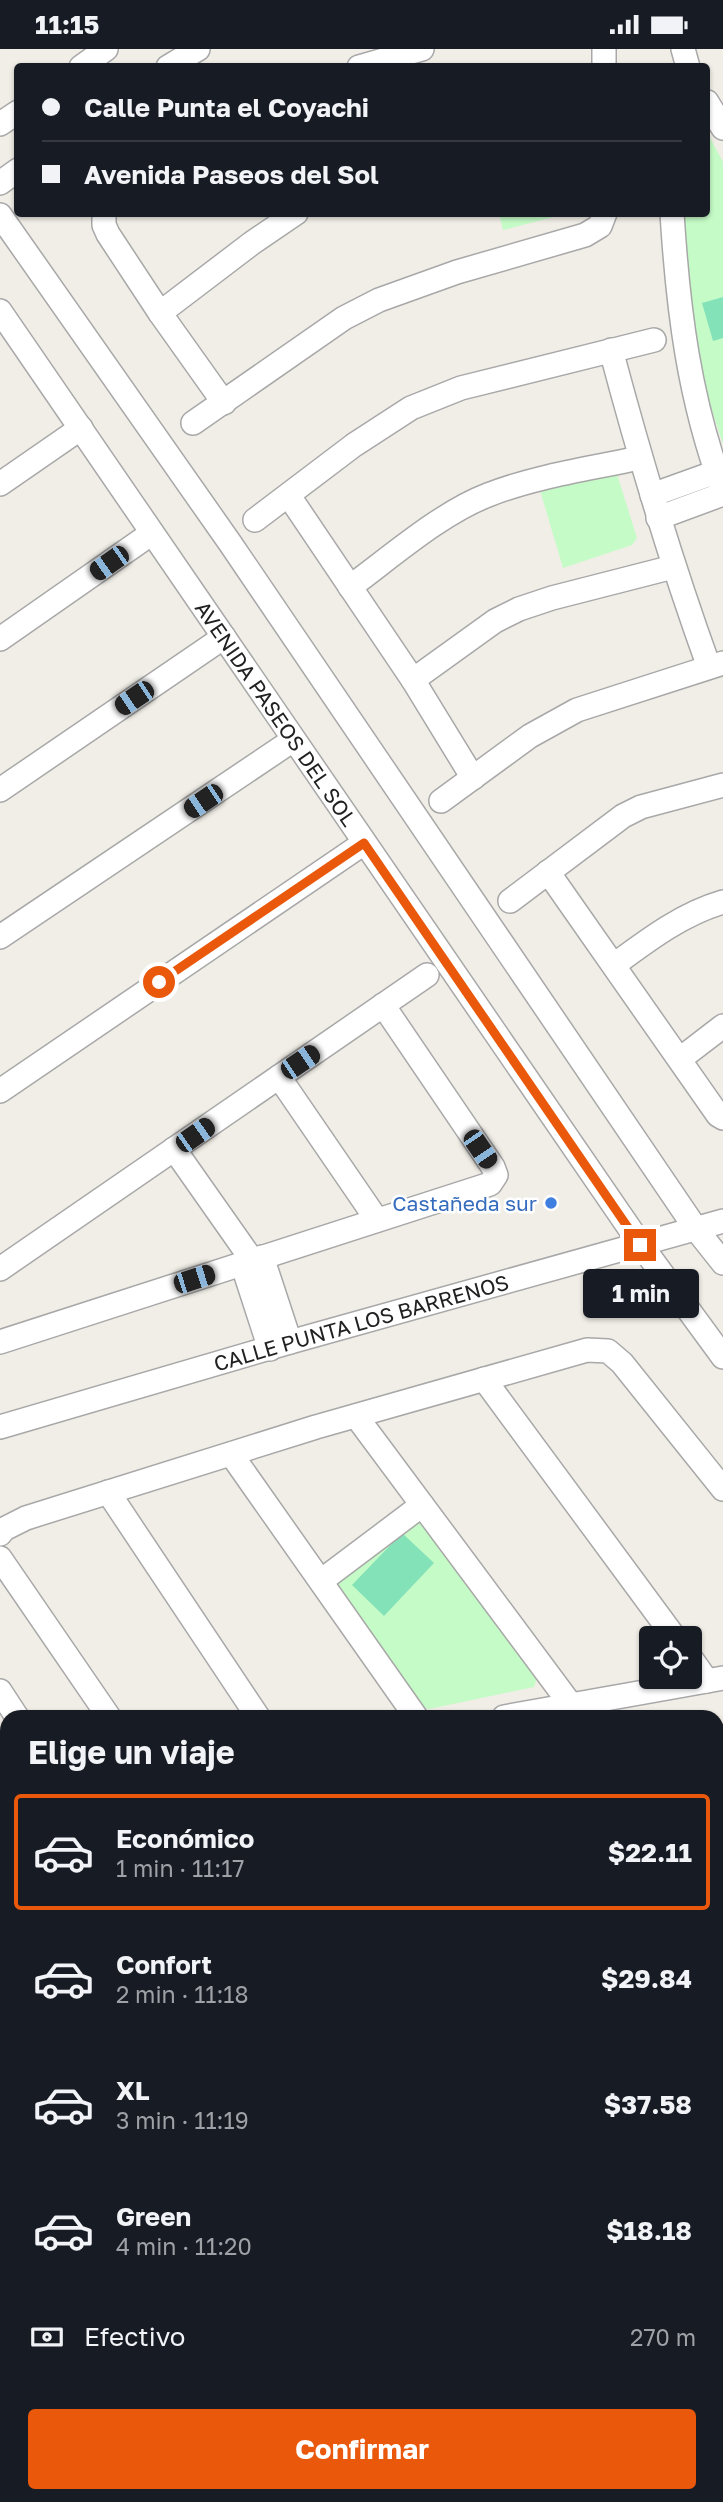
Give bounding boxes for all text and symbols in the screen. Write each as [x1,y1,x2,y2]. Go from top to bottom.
text: 11:15 [35,9,99,40]
text: Calle Punta el Coyachi [84,92,369,123]
text: Avenida Paseos del Sol [84,159,379,190]
car [86,542,133,584]
street label: AVENIDA PASEOS DEL SOL [190,596,363,831]
car [111,678,158,718]
car [180,781,227,821]
route start [143,966,175,998]
car [277,1042,324,1082]
car [172,1114,219,1156]
car [460,1126,501,1172]
place label: Castañeda sur [392,1190,537,1216]
marker: Castañeda sur [543,1195,559,1211]
route end [624,1229,656,1261]
car [171,1263,218,1295]
street label: CALLE PUNTA LOS BARRENOS [211,1269,512,1377]
callout: 1 min [582,1269,698,1319]
text: 1 min [612,1279,670,1307]
map controls [639,1626,702,1689]
button: locate [639,1626,702,1689]
text: Elige un viaje [28,1733,235,1771]
icon: car [32,1821,95,1884]
text: Económico [116,1823,254,1854]
text: $22.11 [608,1837,692,1868]
text: 1 min · 11:17 [116,1854,245,1882]
icon: car [32,1947,95,2010]
text: Confort [116,1949,212,1980]
text: $29.84 [601,1963,692,1994]
text: 2 min · 11:18 [116,1980,249,2008]
icon: car [32,2073,95,2136]
text: XL [116,2075,150,2106]
text: $37.58 [604,2089,692,2120]
text: 3 min · 11:19 [116,2106,249,2134]
icon: car [32,2199,95,2262]
text: Green [116,2201,191,2232]
text: $18.18 [606,2215,692,2246]
text: 4 min · 11:20 [116,2232,252,2260]
icon: cash [28,2318,66,2356]
text: Efectivo [84,2321,185,2352]
text: 270 m [630,2323,696,2351]
button: Confirmar [28,2409,696,2489]

